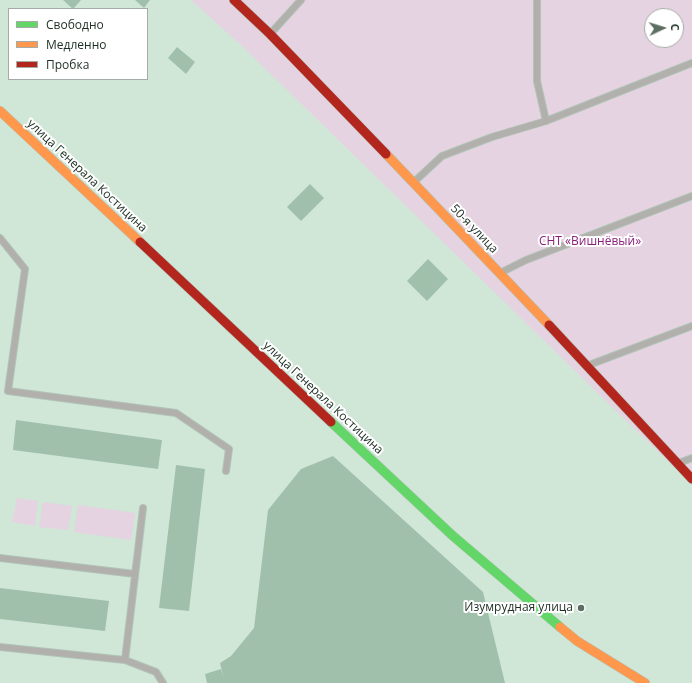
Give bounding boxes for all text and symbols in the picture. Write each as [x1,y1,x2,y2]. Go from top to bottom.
legend [8,8,148,80]
north arrow [644,8,684,48]
text: Свободно [46,16,104,33]
text: С [668,23,683,31]
text: Медленно [46,36,106,53]
text: Пробка [46,56,89,73]
street label: улица Генерала Костицина [24,117,150,235]
street label: 50-я улица [447,202,501,256]
park label: СНТ «Вишнёвый» [539,235,641,249]
street label: улица Генерала Костицина [260,339,386,457]
place label: Изумрудная улица [464,601,573,615]
marker: Изумрудная улица [576,603,586,613]

